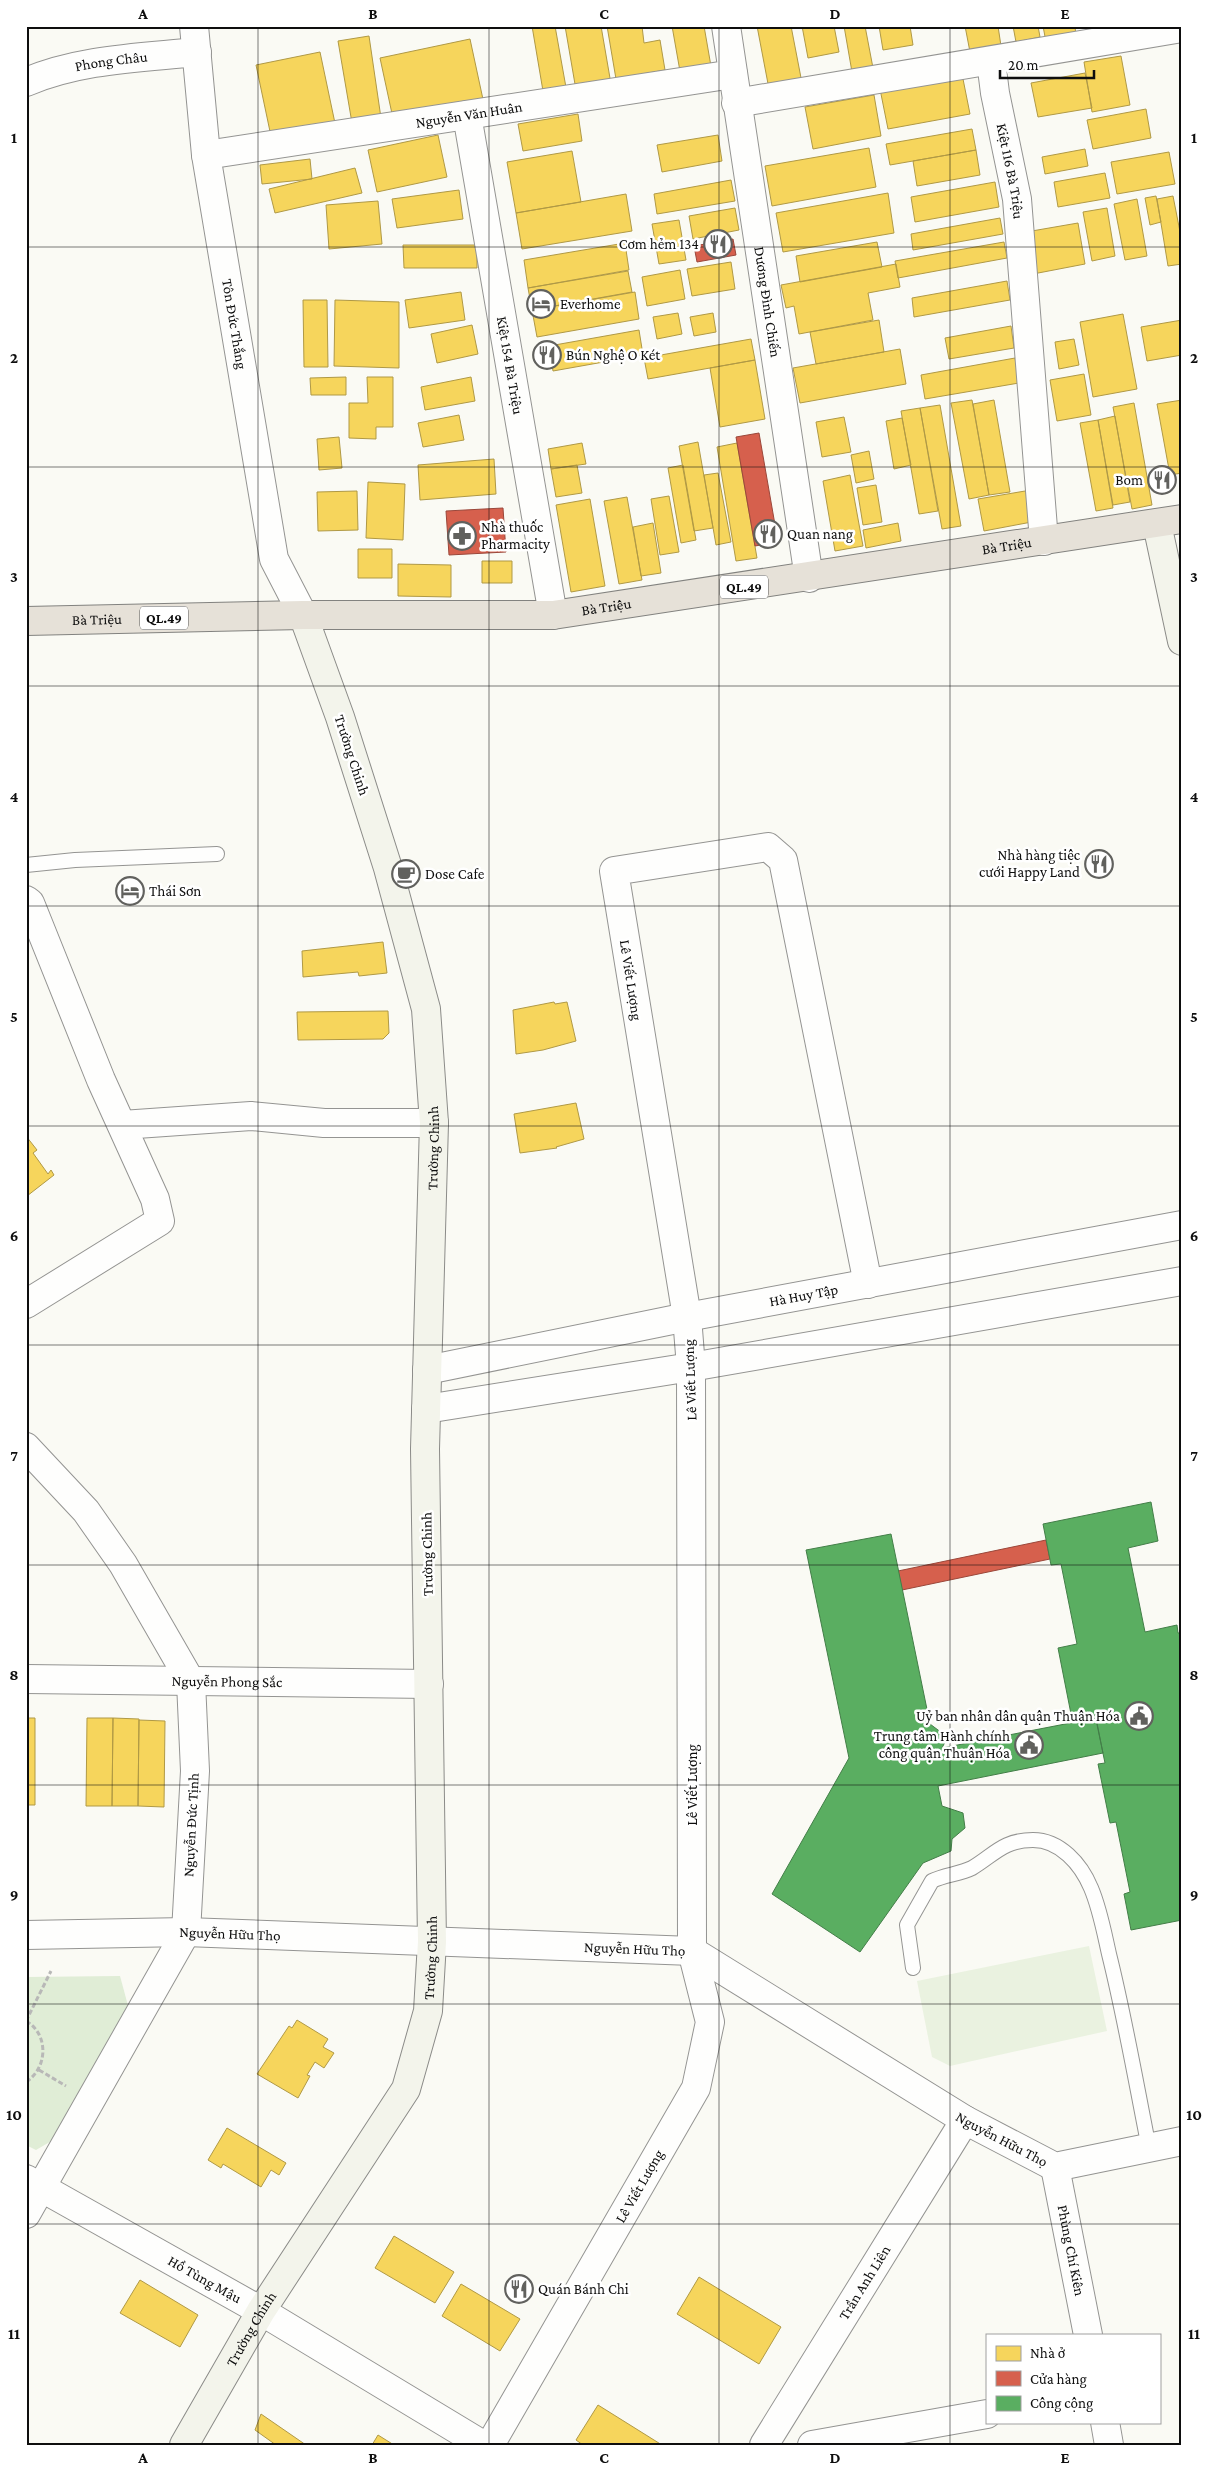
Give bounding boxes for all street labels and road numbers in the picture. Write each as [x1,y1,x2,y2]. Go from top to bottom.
street label: Phong Châu [73,49,148,74]
street label: Nguyễn Văn Huân [414,98,523,131]
street label: Kiệt 116 Bà Triệu [993,122,1027,220]
street label: Dương Đình Chiến [751,245,784,358]
street label: Tôn Đức Thắng [219,278,250,371]
street label: Kiệt 154 Bà Triệu [494,315,526,416]
street label: Bà Triệu [981,534,1033,557]
road number: QL.49 [720,576,768,598]
street label: Bà Triệu [580,595,632,619]
road number: QL.49 [140,606,188,630]
street label: Bà Triệu [72,611,122,628]
street label: Trường Chinh [330,713,373,798]
street label: Lê Viết Lượng [616,938,646,1022]
street label: Trường Chinh [424,1105,442,1190]
street label: Hà Huy Tập [768,1281,840,1310]
street label: Lê Viết Lượng [680,1339,700,1421]
street label: Trường Chinh [418,1512,437,1596]
street label: Nguyễn Phong Sắc [172,1673,283,1691]
street label: Lê Viết Lượng [683,1744,701,1826]
street label: Nguyễn Đức Tịnh [180,1772,203,1878]
street label: Trường Chinh [421,1916,440,2000]
street label: Nguyễn Hữu Thọ [179,1924,281,1945]
street label: Nguyễn Hữu Thọ [584,1939,686,1960]
street label: Nguyễn Hữu Thọ [953,2108,1051,2171]
street label: Lê Viết Lượng [612,2147,668,2225]
street label: Phùng Chí Kiên [1055,2203,1088,2297]
street label: Trần Anh Liên [835,2242,894,2323]
street label: Hồ Tùng Mậu [165,2252,244,2306]
street label: Trường Chinh [223,2289,279,2369]

